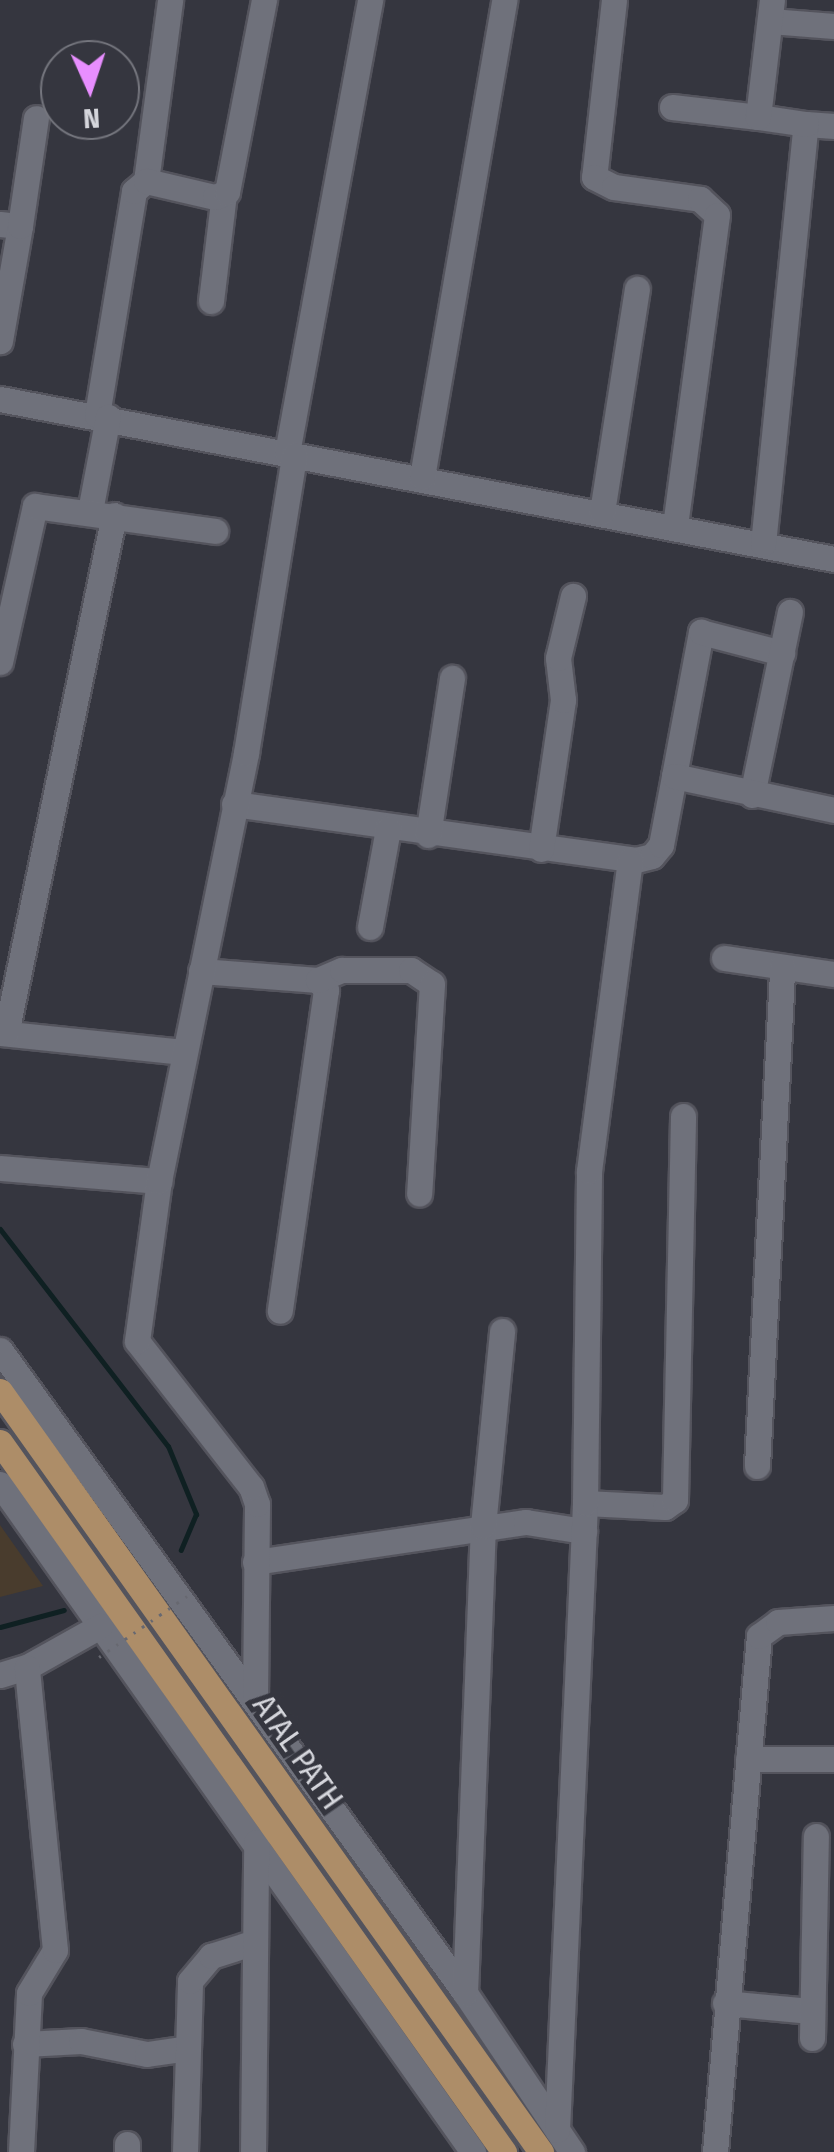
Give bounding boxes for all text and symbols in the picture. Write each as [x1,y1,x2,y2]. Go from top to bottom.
north arrow [40,40,140,140]
text: N [82,102,101,135]
street label: ATAL PATH [245,1687,351,1817]

